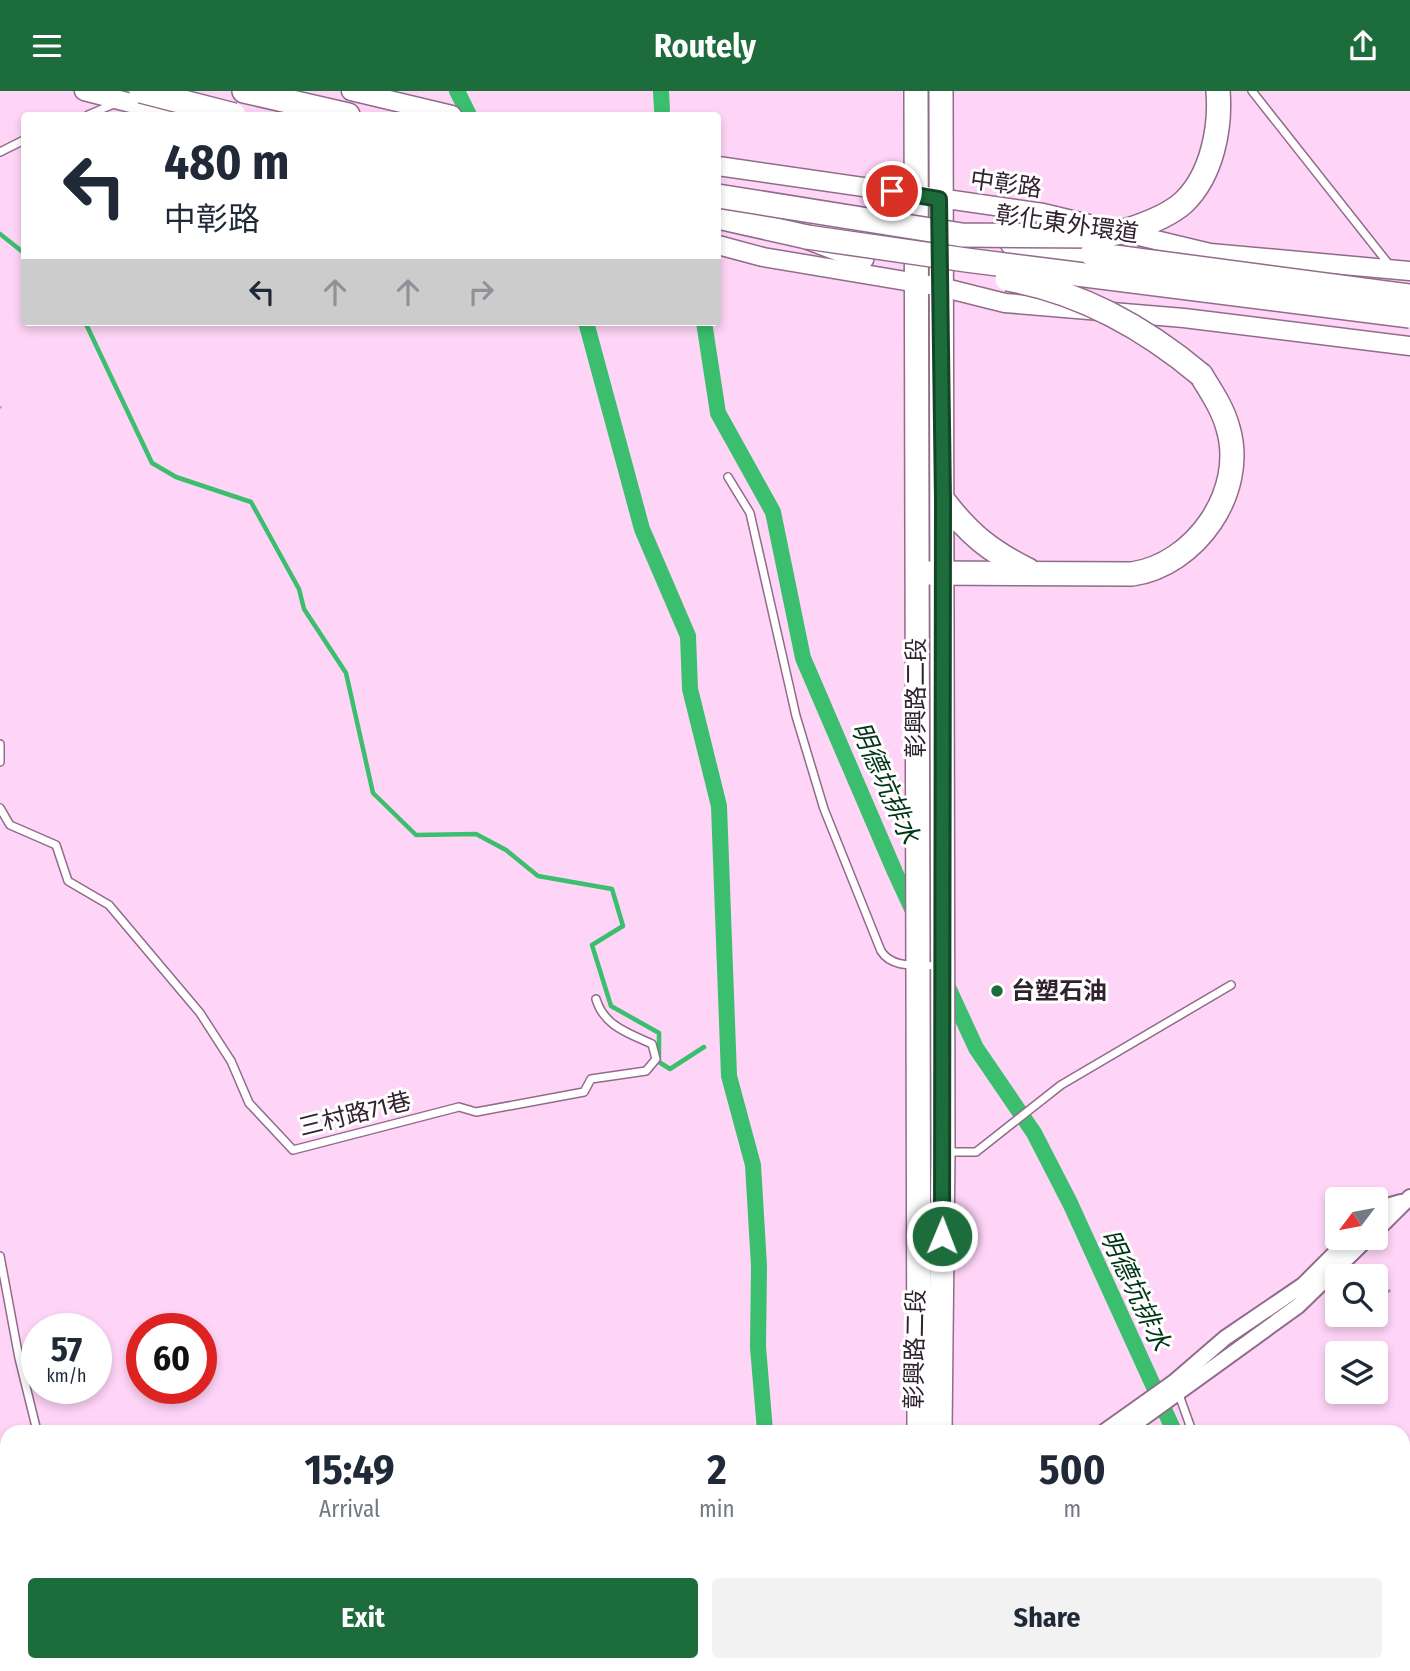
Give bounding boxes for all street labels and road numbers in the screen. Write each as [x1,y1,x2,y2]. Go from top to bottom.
street label: 中彰路 [968,165,1044,203]
street label: 彰化東外環道 [994,200,1140,248]
street label: 彰興路二段 [902,638,930,758]
street label: 三村路71巷 [296,1087,414,1141]
street label: 彰興路二段 [900,1289,930,1409]

